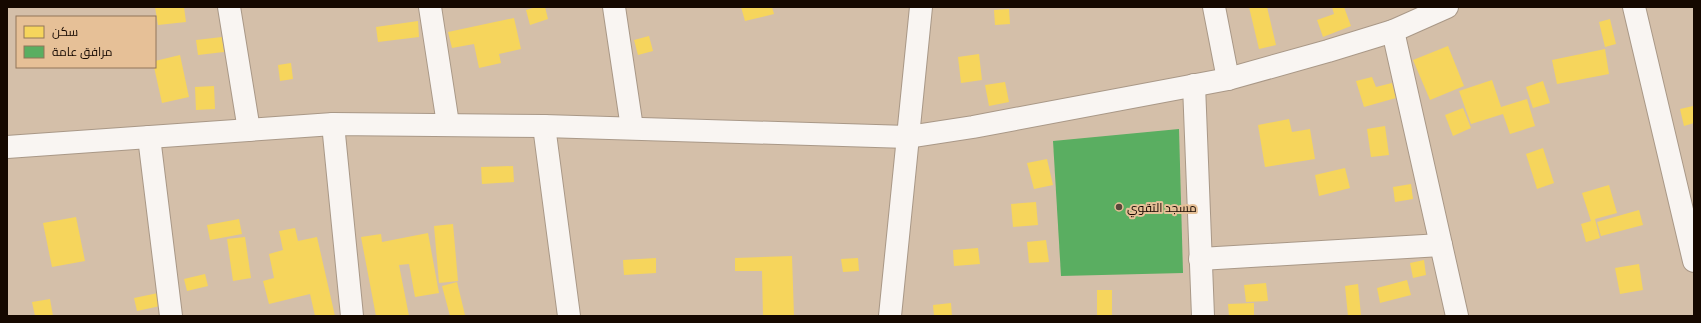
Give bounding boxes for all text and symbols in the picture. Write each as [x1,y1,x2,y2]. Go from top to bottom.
legend [16,16,156,68]
text: سكن [52,24,78,39]
text: مرافق عامة [52,44,113,59]
place label: مسجد التقوي [1127,200,1197,218]
marker: مسجد التقوي [1114,202,1124,212]

